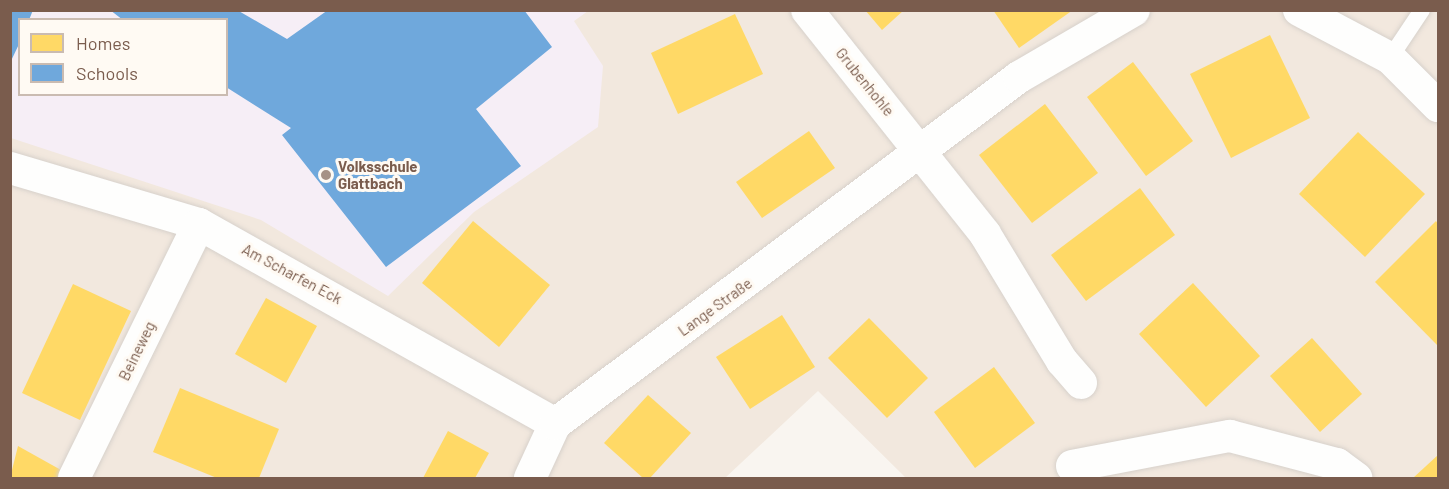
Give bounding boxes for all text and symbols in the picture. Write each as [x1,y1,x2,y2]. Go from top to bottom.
legend [18,18,228,96]
text: Homes [76,32,130,54]
street label: Grubenhohle [832,44,898,120]
text: Schools [76,62,138,84]
place label: Volksschule Glattbach [338,157,418,192]
marker: Volksschule Glattbach [319,168,333,182]
street label: Am Scharfen Eck [239,240,345,308]
street label: Lange Straße [675,274,755,340]
street label: Beineweg [115,318,159,384]

